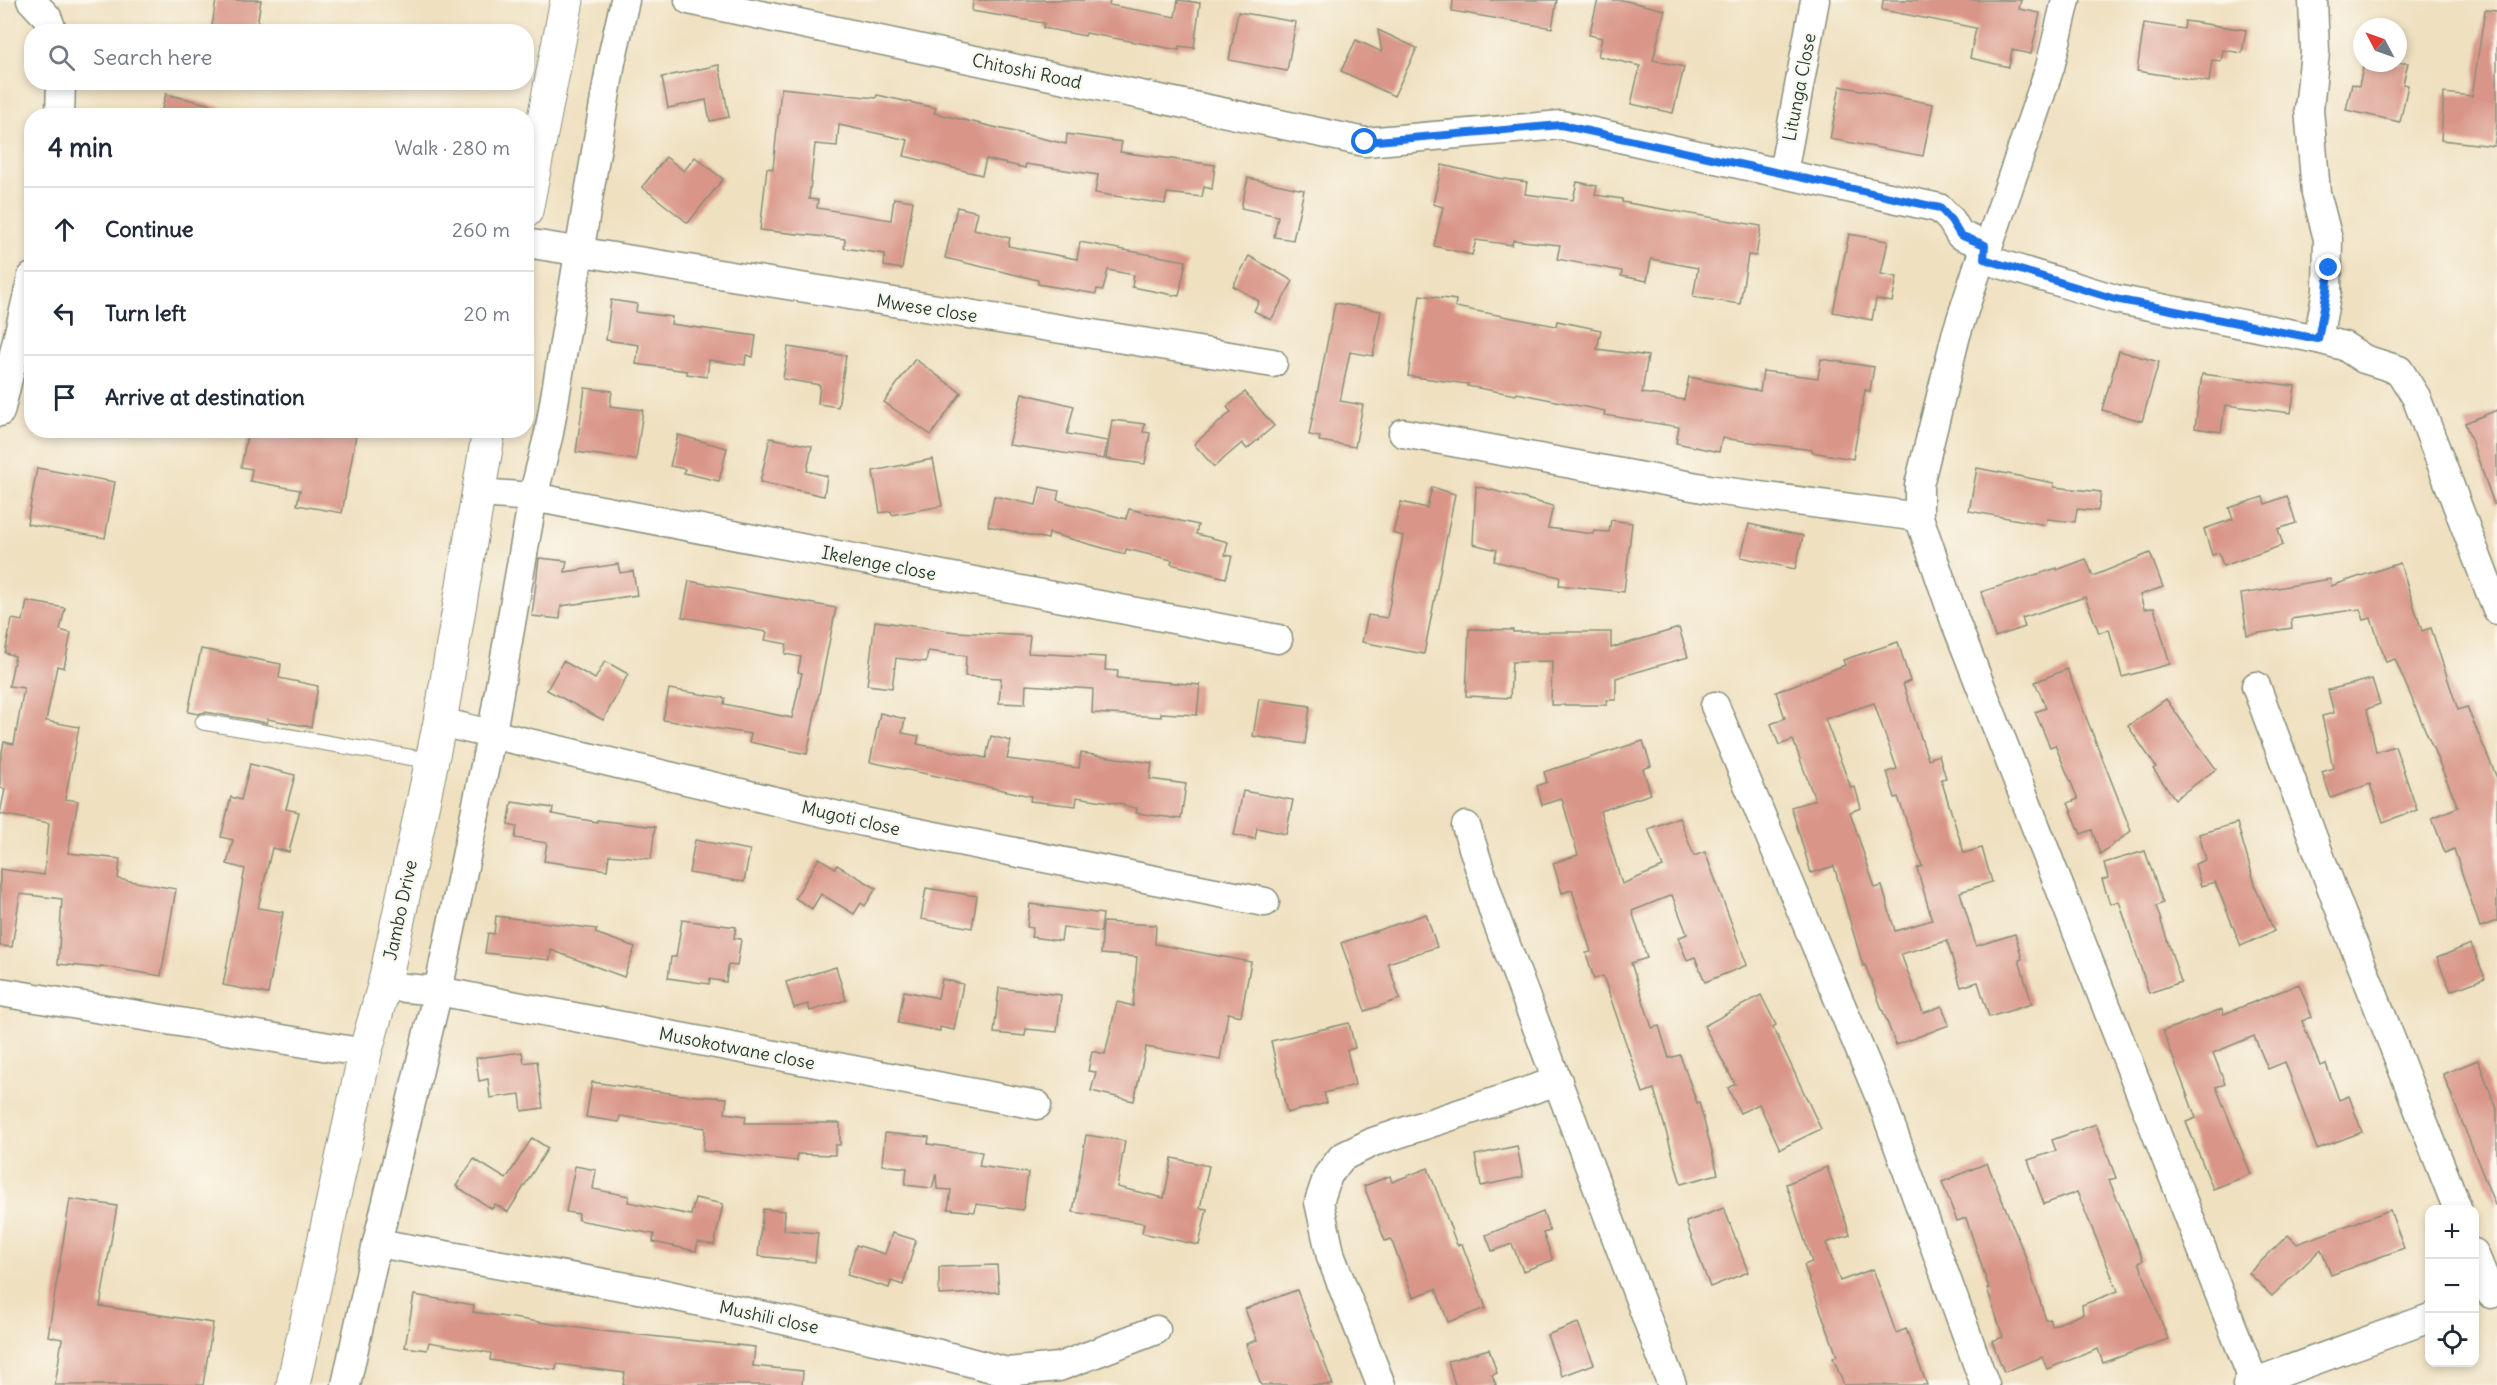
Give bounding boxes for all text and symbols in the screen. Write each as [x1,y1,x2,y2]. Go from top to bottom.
north arrow [2353,18,2407,72]
search box [24,24,534,90]
street label: Litunga Close [1777,31,1821,143]
icon: search [45,41,78,74]
text: Search here [93,43,212,71]
street label: Chitoshi Road [970,48,1084,94]
route start [1351,128,1377,154]
text: 4 min [48,131,113,164]
text: Walk · 280 m [394,135,510,160]
icon: ahead [48,213,81,246]
text: Continue [105,215,194,243]
text: 260 m [452,217,510,242]
route end [2315,254,2341,280]
street label: Mwese close [875,289,979,327]
icon: left [48,297,81,330]
text: Turn left [105,299,186,327]
text: 20 m [464,301,510,326]
icon: arrive [48,381,81,414]
text: Arrive at destination [105,383,305,411]
street label: Ikelenge close [820,541,938,585]
street label: Mugoti close [799,795,903,841]
street label: Jambo Drive [378,858,422,962]
street label: Musokotwane close [657,1022,817,1074]
map controls [2425,1205,2479,1367]
button: + [2425,1205,2479,1259]
button: − [2425,1259,2479,1313]
street label: Mushili close [717,1295,821,1339]
button: locate [2425,1313,2479,1367]

